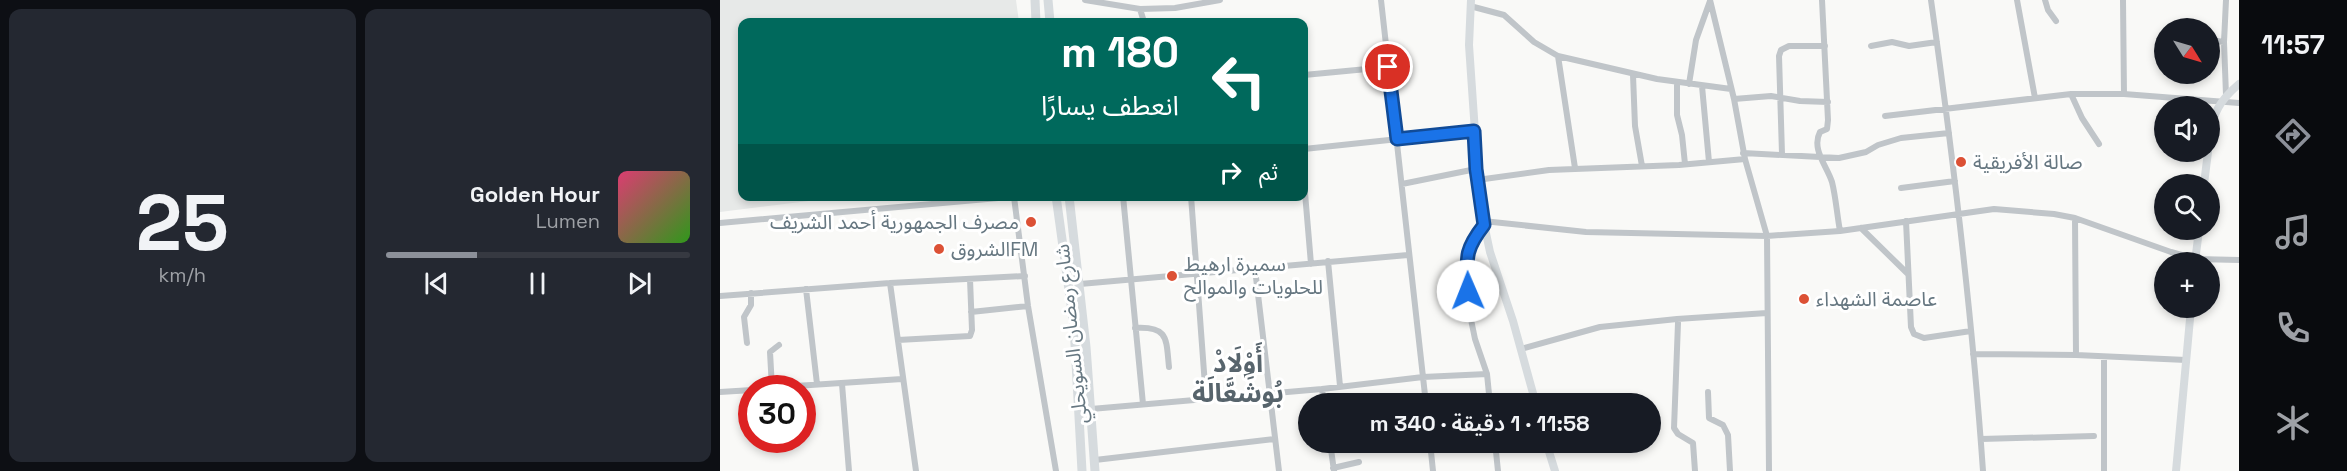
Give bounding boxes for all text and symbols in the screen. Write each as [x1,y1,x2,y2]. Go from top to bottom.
north arrow [2154,18,2220,84]
map controls [2154,18,2220,318]
text: 180 m [1061,26,1179,79]
text: 11:57 [2261,27,2325,62]
pin [1362,41,1413,92]
icon: left [1200,42,1278,120]
icon: arrive [1371,50,1404,83]
text: انعطف يسارًا [1041,88,1179,123]
button: sound [2154,96,2220,162]
icon: directions [2272,115,2314,157]
place label: صالة الأفريقية [1973,149,2083,175]
marker: صالة الأفريقية [1954,155,1968,169]
icon: right [1214,156,1247,189]
text: ثم [1259,158,1278,186]
text: 25 [136,173,229,273]
button: search [2154,174,2220,240]
text: Golden Hour [470,180,600,208]
text: Lumen [536,208,600,234]
place label: مصرف الجمهورية أحمد الشريف [770,209,1019,235]
icon: music [2272,211,2314,253]
marker: مصرف الجمهورية أحمد الشريف [1024,215,1038,229]
place label: الشروقFM [951,236,1038,262]
marker: الشروقFM [932,242,946,256]
street label: شارع رمضان السويحلي [1049,243,1096,425]
place label: سميرة ارهيط للحلويات والموالح [1184,251,1323,302]
button: + [2154,252,2220,318]
position arrow [1436,259,1500,323]
text: km/h [158,262,206,288]
icon: previous [420,267,453,300]
icon: pause [521,267,554,300]
icon: next [623,267,656,300]
marker: سميرة ارهيط للحلويات والموالح [1165,269,1179,283]
place label: عاصمة الشهداء [1816,286,1937,312]
marker: عاصمة الشهداء [1797,292,1811,306]
icon: phone [2272,307,2314,349]
district label: أَوْلَادْ بُوشَعَّالَة [1192,342,1284,410]
speed limit sign: 30 [738,375,816,453]
icon: climate [2272,402,2314,444]
text: 11:58 · 1 دقيقة · 340 m [1370,409,1589,437]

